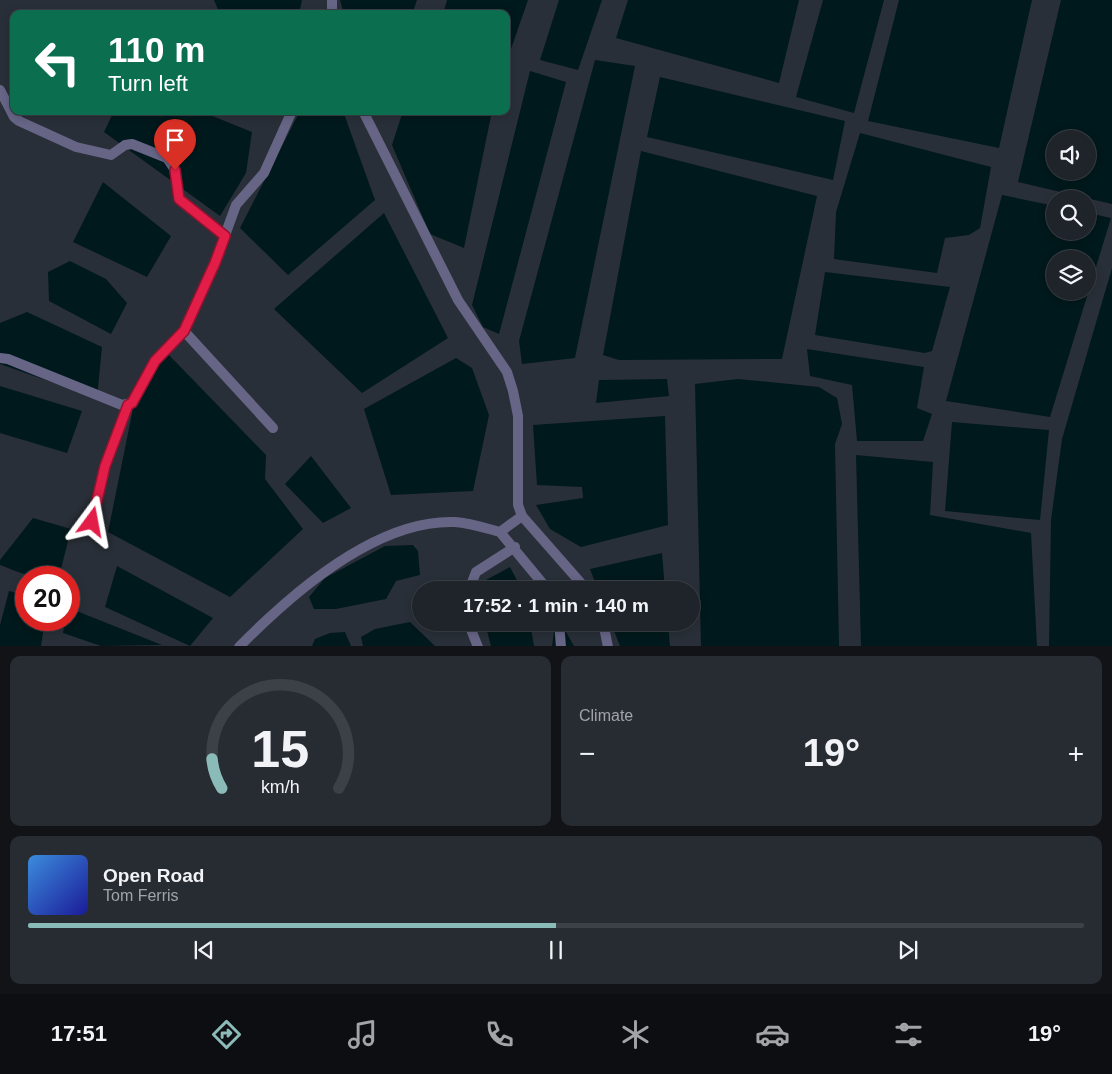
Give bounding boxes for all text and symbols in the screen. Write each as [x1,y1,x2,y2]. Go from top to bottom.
icon: left [25,30,90,95]
text: 110 m [108,30,205,69]
text: Turn left [108,71,188,96]
pin [154,119,196,170]
icon: arrive [161,126,189,154]
map controls [1046,130,1096,300]
button: sound [1046,130,1096,180]
button: search [1046,190,1096,240]
button: layers [1046,250,1096,300]
position arrow [65,495,117,547]
speed limit sign: 20 [15,566,80,631]
text: 17:52 · 1 min · 140 m [463,595,649,616]
text: Climate [579,707,633,724]
text: 15 [252,720,309,778]
text: 19° [803,732,860,774]
text: − [579,738,595,769]
text: + [1068,738,1084,769]
text: km/h [261,777,300,797]
text: Open Road [103,865,204,886]
text: Tom Ferris [103,887,179,904]
icon: previous [190,936,218,964]
icon: pause [542,936,570,964]
icon: next [894,936,922,964]
icon: directions [209,1017,244,1052]
icon: music [345,1017,380,1052]
icon: phone [482,1017,517,1052]
icon: climate [618,1017,653,1052]
icon: car [755,1017,790,1052]
icon: filters [891,1017,926,1052]
text: 17:51 [51,1021,107,1046]
text: 19° [1028,1021,1061,1046]

